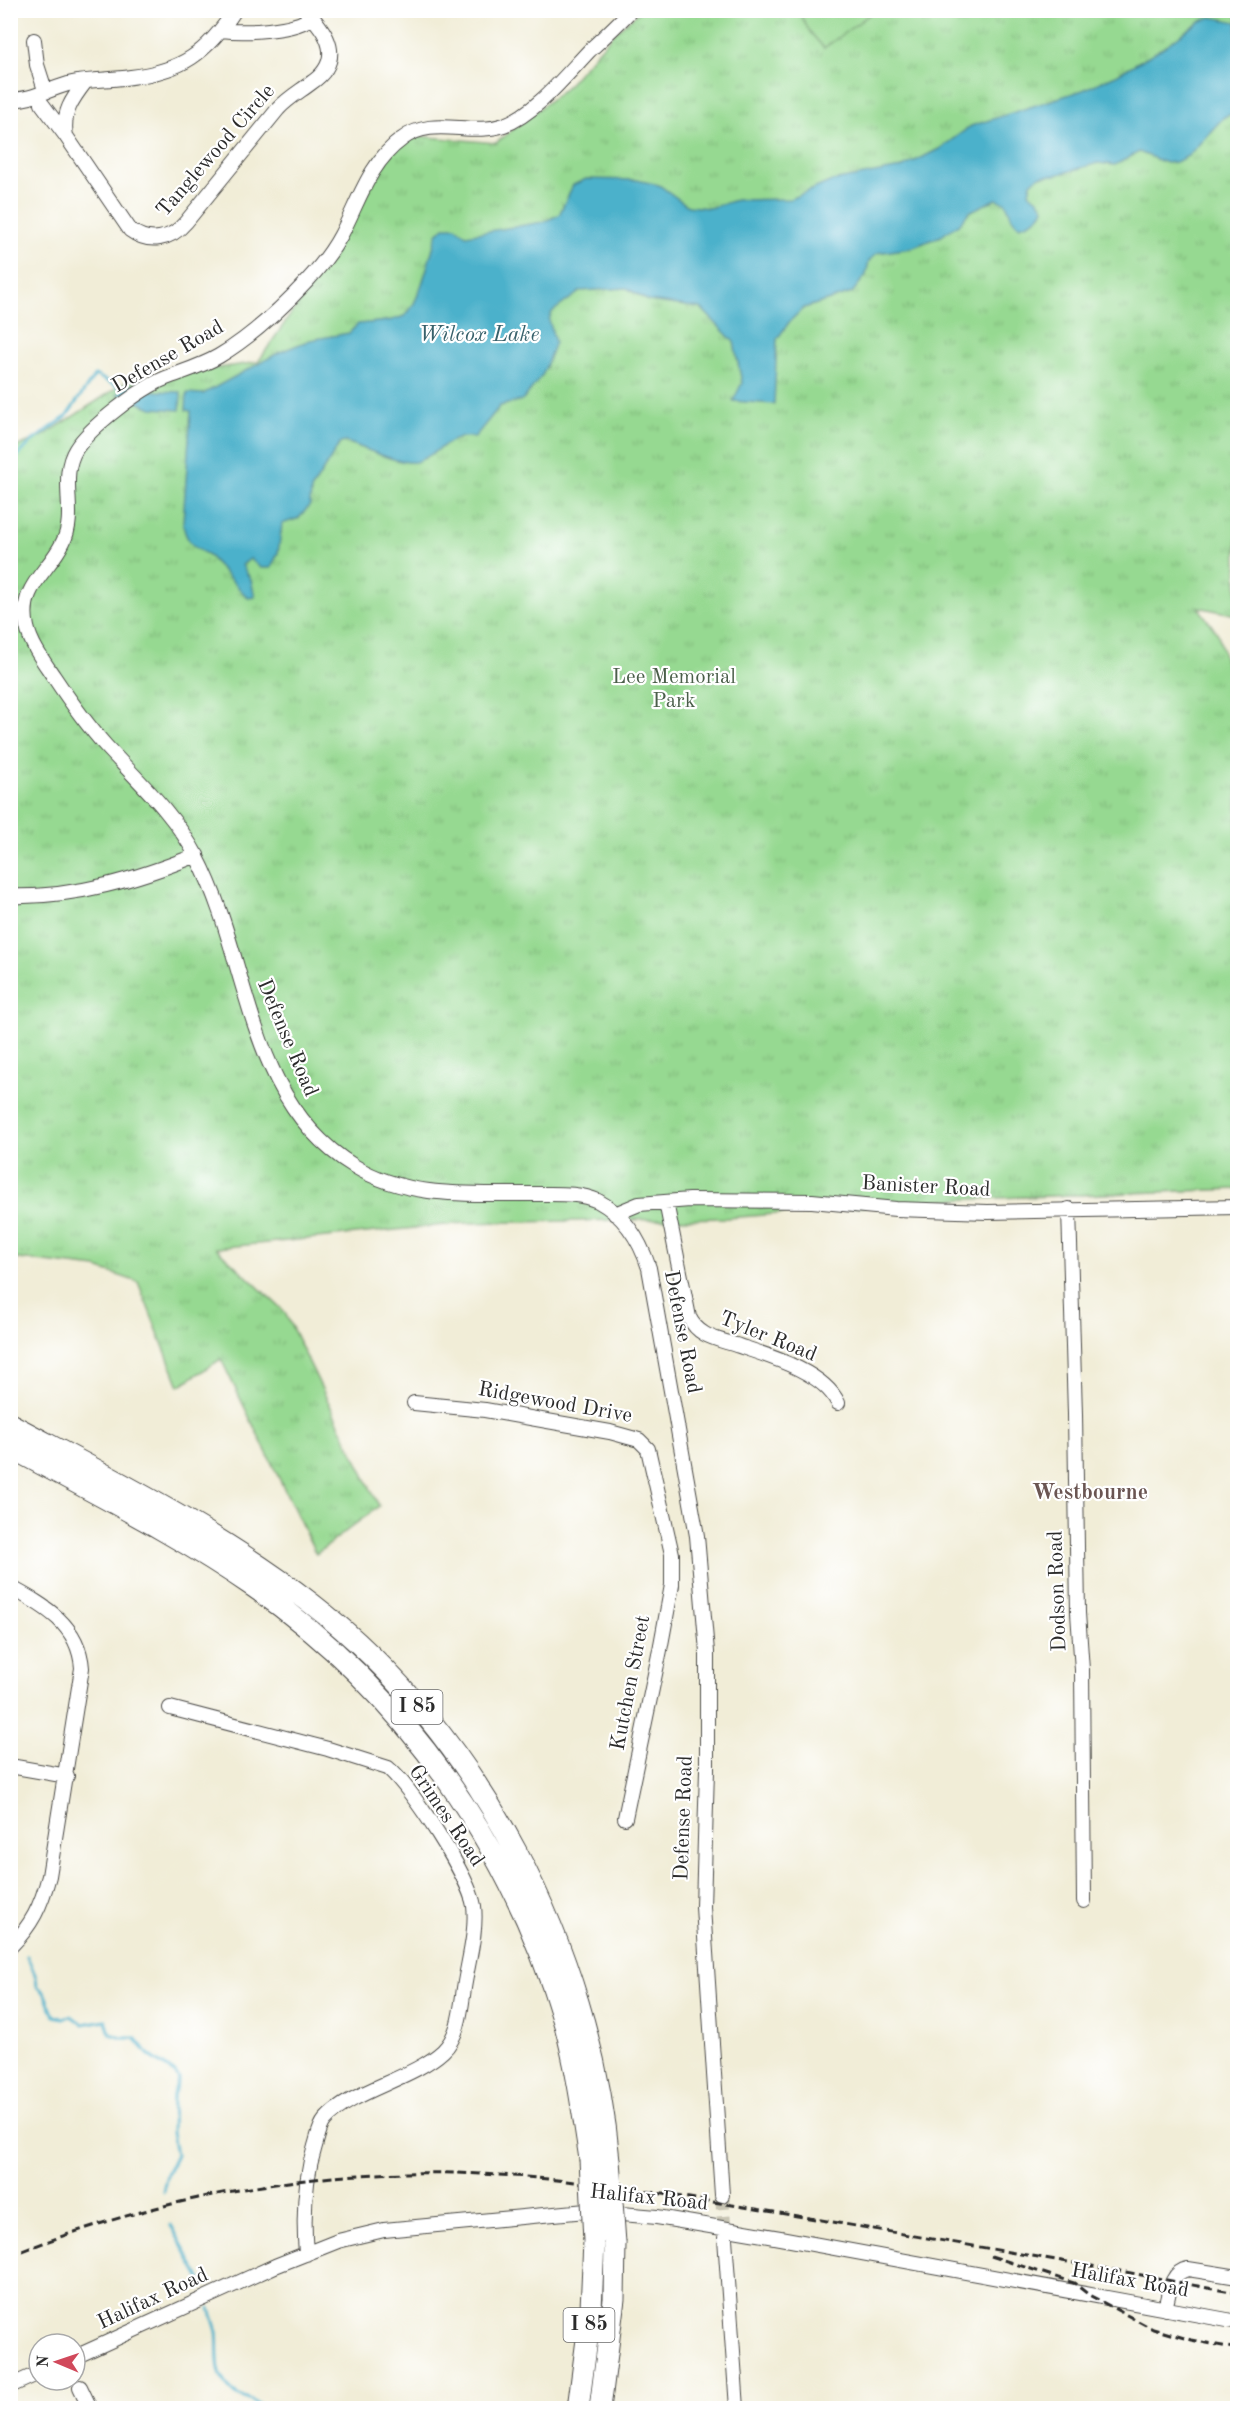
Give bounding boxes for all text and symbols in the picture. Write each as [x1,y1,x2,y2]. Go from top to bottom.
street label: Tanglewood Circle [153,81,279,221]
street label: Defense Road [108,317,228,397]
water label: Wilcox Lake [419,324,539,346]
park label: Lee Memorial Park [612,667,736,712]
street label: Defense Road [253,976,321,1100]
street label: Banister Road [861,1173,991,1201]
street label: Defense Road [660,1268,704,1396]
street label: Tyler Road [716,1308,820,1366]
street label: Ridgewood Drive [476,1379,634,1427]
district label: Westbourne [1032,1482,1148,1504]
street label: Dodson Road [1045,1530,1071,1652]
street label: Kutchen Street [608,1613,654,1753]
road number: I 85 [392,1690,442,1724]
street label: Defense Road [671,1755,697,1881]
street label: Grimes Road [404,1761,488,1871]
street label: Halifax Road [589,2181,709,2215]
street label: Halifax Road [1070,2260,1191,2302]
street label: Halifax Road [95,2264,211,2334]
road number: I 85 [564,2308,614,2342]
north arrow [27,2332,87,2392]
text: N [36,2354,52,2368]

